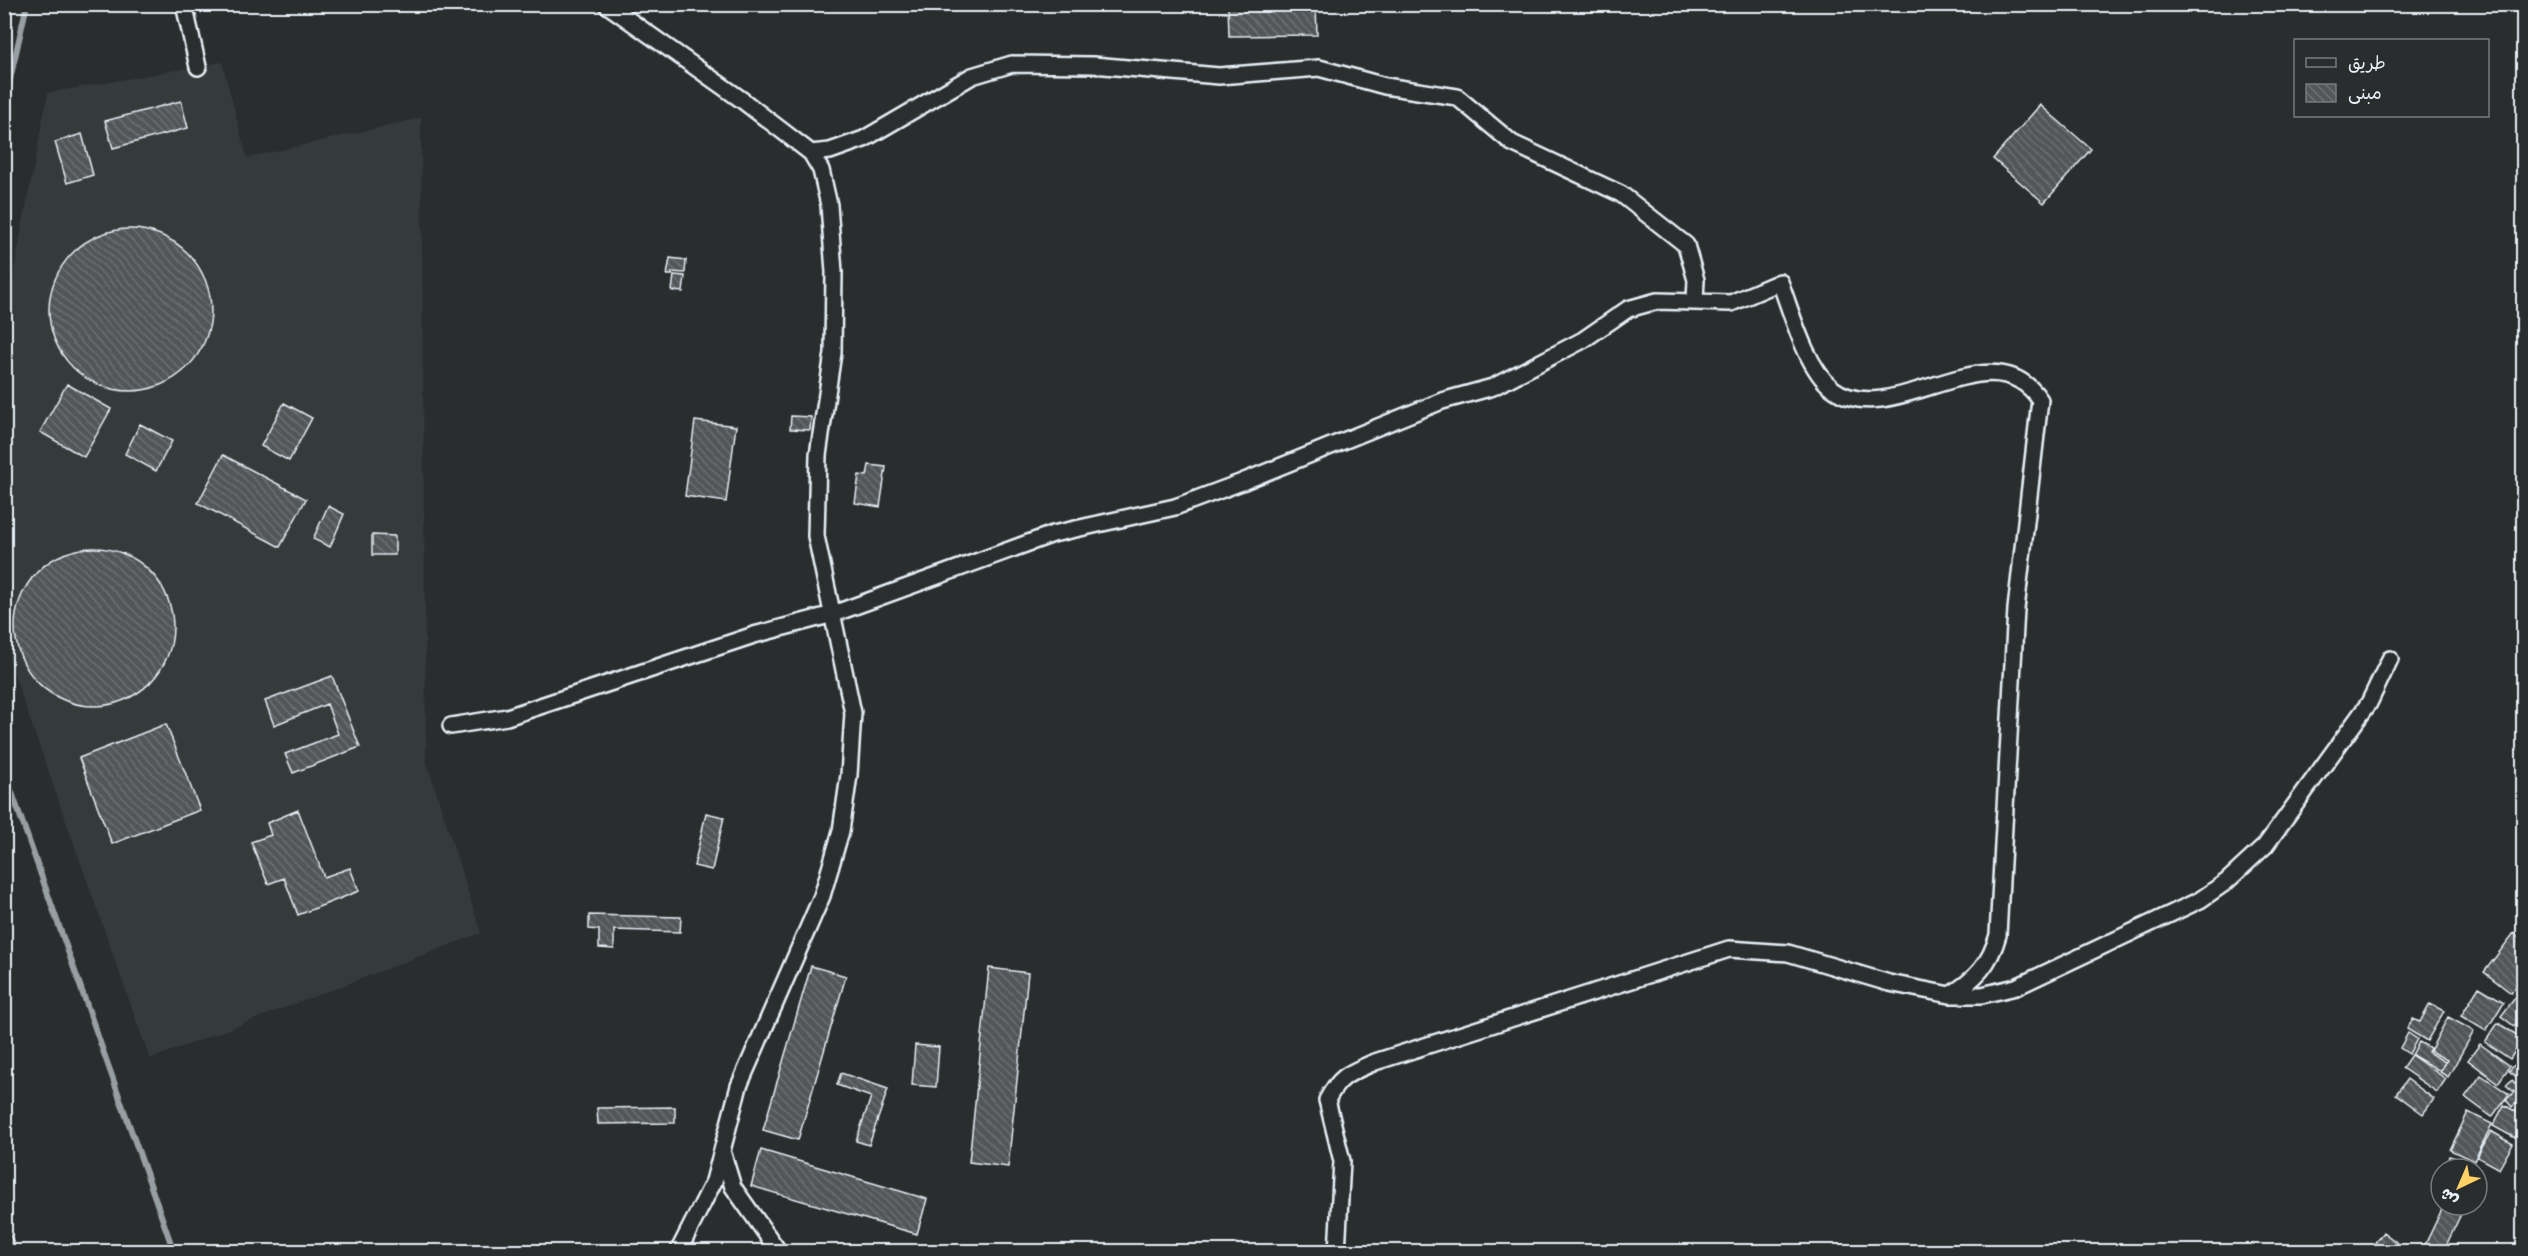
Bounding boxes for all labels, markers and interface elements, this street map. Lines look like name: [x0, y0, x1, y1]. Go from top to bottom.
legend: [2294, 39, 2489, 117]
text: طريق: [2348, 52, 2386, 78]
text: مبنى: [2348, 82, 2382, 108]
north arrow: [2429, 1157, 2489, 1217]
text: ش: [2435, 1182, 2465, 1211]

